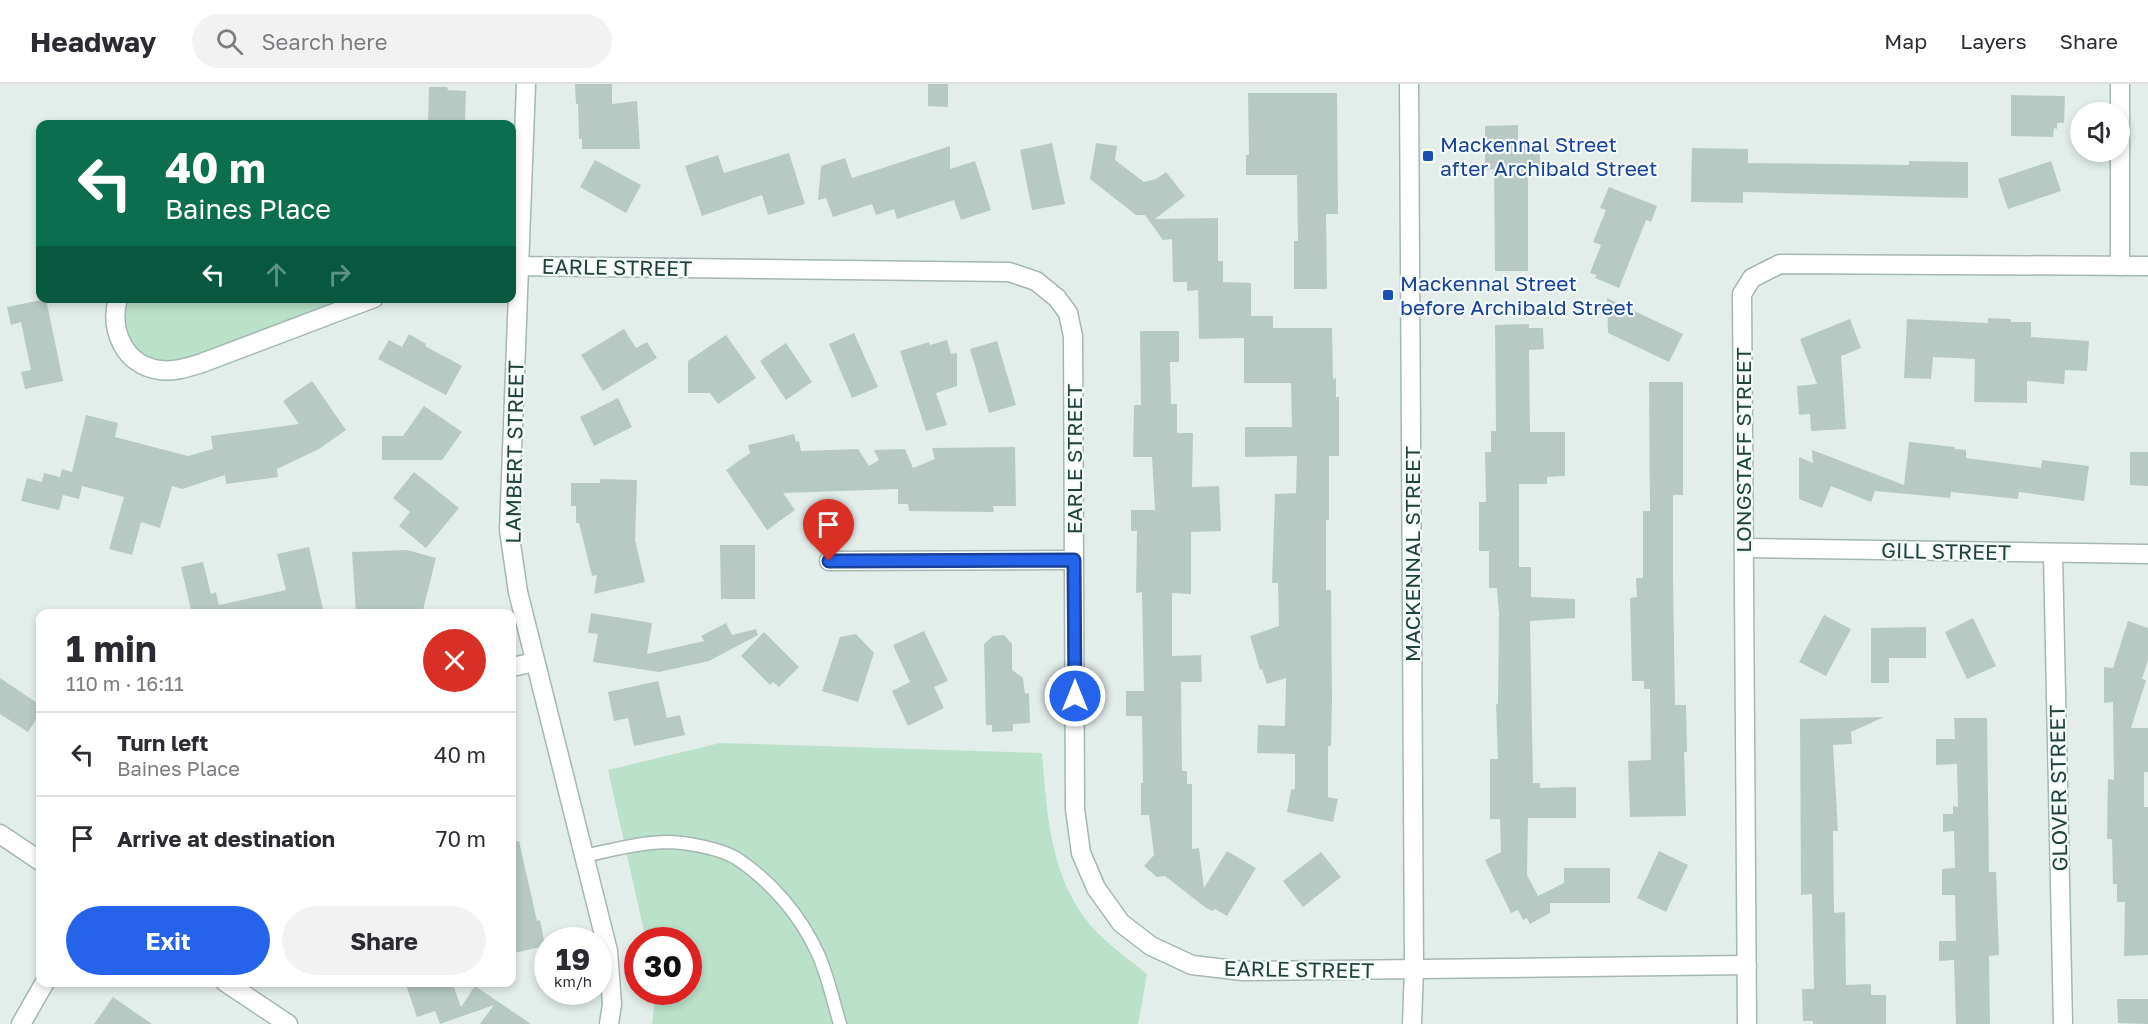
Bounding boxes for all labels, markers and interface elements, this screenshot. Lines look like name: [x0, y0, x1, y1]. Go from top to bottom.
search box: [192, 14, 612, 68]
text: Headway: [30, 25, 156, 58]
icon: search: [213, 25, 246, 58]
text: Search here: [261, 28, 387, 55]
text: Map: [1884, 28, 1927, 54]
text: Layers: [1960, 28, 2027, 54]
text: Share: [2060, 28, 2118, 54]
map controls: [2070, 102, 2130, 162]
button: sound: [2070, 102, 2130, 162]
place label: Mackennal Street after Archibald Street: [1440, 131, 1657, 181]
text: 40 m: [165, 142, 266, 192]
icon: left: [66, 144, 144, 222]
marker: Mackennal Street after Archibald Street: [1421, 149, 1435, 163]
text: Baines Place: [165, 193, 331, 225]
street label: EARLE STREET: [541, 253, 693, 281]
icon: left: [197, 258, 230, 291]
icon: ahead: [260, 258, 293, 291]
icon: right: [323, 258, 356, 291]
place label: Mackennal Street before Archibald Street: [1400, 270, 1634, 320]
marker: Mackennal Street before Archibald Street: [1381, 288, 1395, 302]
street label: LONGSTAFF STREET: [1730, 347, 1756, 553]
street label: LAMBERT STREET: [499, 360, 529, 544]
street label: EARLE STREET: [1061, 384, 1087, 534]
street label: MACKENNAL STREET: [1399, 446, 1425, 662]
pin: [803, 499, 854, 561]
icon: arrive: [812, 508, 845, 541]
street label: GILL STREET: [1881, 537, 2011, 565]
text: 1 min: [66, 627, 157, 670]
button: close: [423, 629, 486, 692]
position arrow: [1043, 664, 1107, 728]
text: 110 m · 16:11: [66, 671, 184, 695]
street label: GLOVER STREET: [2044, 704, 2072, 872]
text: Turn left: [117, 729, 208, 756]
icon: left: [66, 738, 99, 771]
text: 40 m: [434, 741, 486, 768]
text: Baines Place: [117, 756, 240, 780]
icon: arrive: [66, 822, 99, 855]
text: Arrive at destination: [117, 825, 335, 852]
text: 70 m: [436, 825, 486, 852]
button: Exit: [66, 906, 270, 975]
button: Share: [282, 906, 486, 975]
speed limit sign: 30: [624, 927, 702, 1005]
text: 19: [556, 941, 590, 977]
street label: EARLE STREET: [1223, 955, 1375, 983]
text: km/h: [554, 972, 592, 990]

